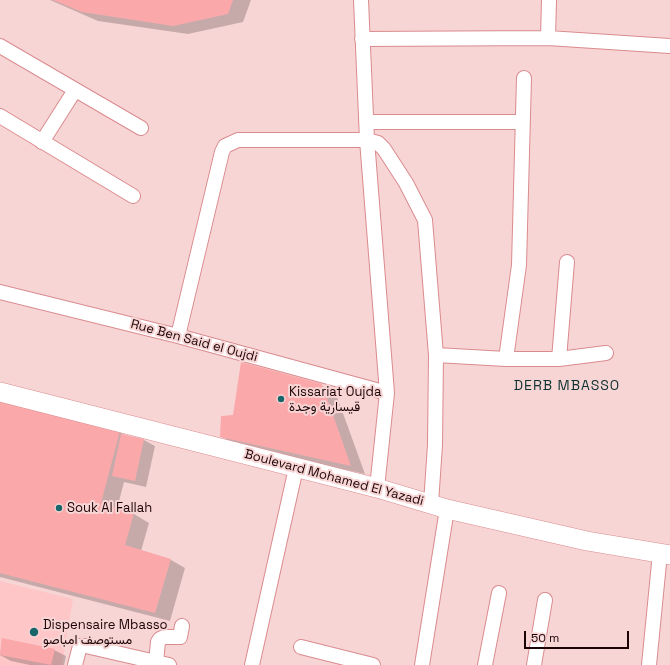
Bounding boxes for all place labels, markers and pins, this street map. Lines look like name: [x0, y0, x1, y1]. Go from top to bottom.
place label: Kissariat Oujda قيسارية وجدة: [289, 384, 381, 415]
marker: Kissariat Oujda قيسارية وجدة: [276, 394, 286, 404]
place label: Souk Al Fallah: [67, 500, 152, 516]
marker: Souk Al Fallah: [54, 503, 64, 513]
place label: Dispensaire Mbasso مستوصف امباصو: [43, 617, 168, 648]
marker: Dispensaire Mbasso مستوصف امباصو: [28, 626, 40, 638]

